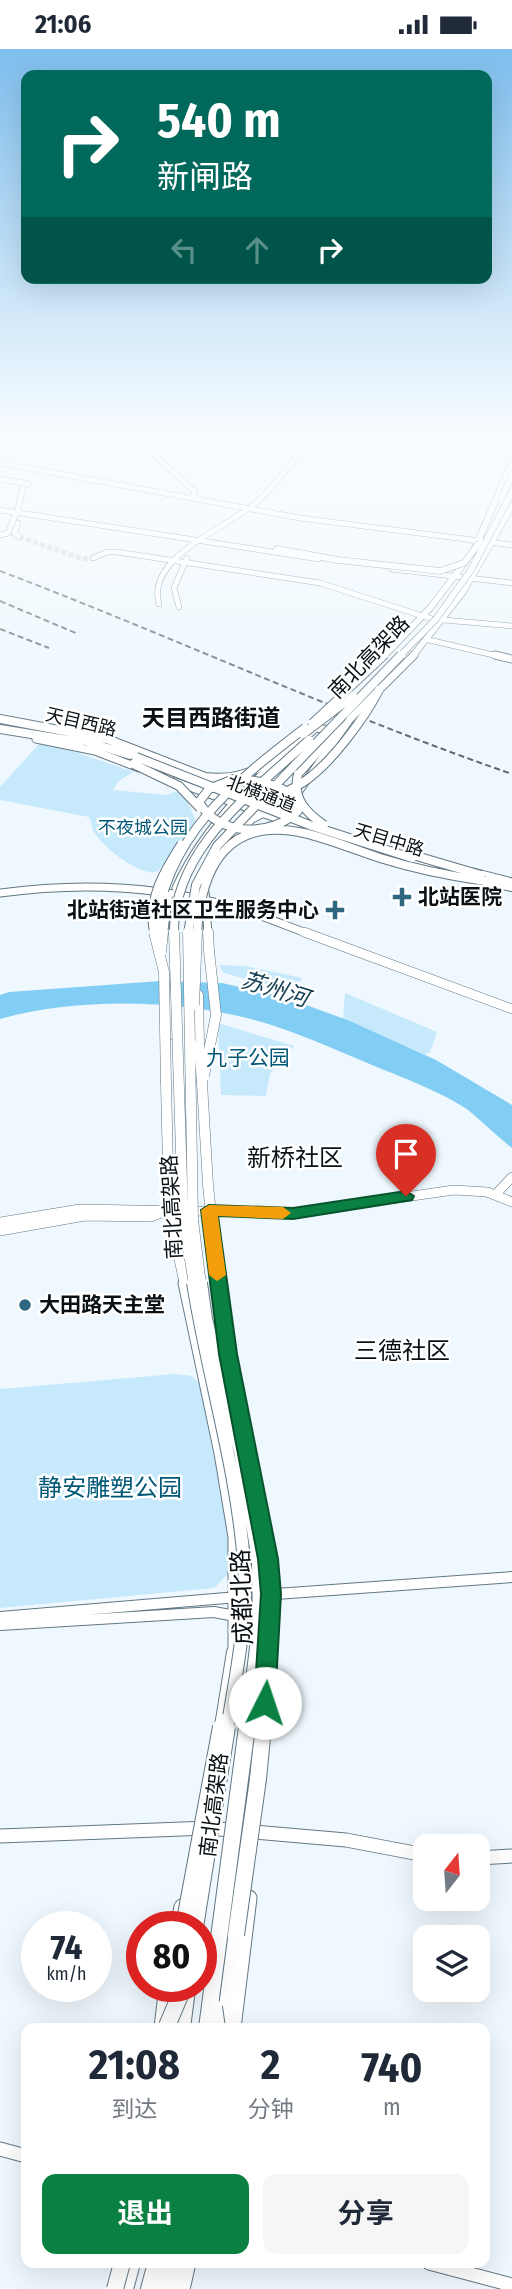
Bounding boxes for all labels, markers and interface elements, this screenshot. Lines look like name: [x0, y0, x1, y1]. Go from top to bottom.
text: 21:06: [35, 9, 91, 40]
text: 540 m: [157, 91, 281, 150]
icon: right: [42, 98, 133, 189]
text: 新闸路: [157, 158, 253, 196]
icon: left: [165, 231, 203, 269]
icon: ahead: [238, 231, 276, 269]
icon: right: [311, 231, 349, 269]
street label: 南北高架路: [323, 610, 415, 704]
street label: 天目西路: [43, 703, 119, 741]
district label: 天目西路街道: [142, 704, 280, 732]
street label: 北横通道: [223, 771, 299, 817]
park label: 不夜城公园: [98, 817, 188, 839]
street label: 天目中路: [351, 819, 427, 861]
place label: 北站医院: [418, 884, 502, 910]
marker: 北站医院: [392, 887, 412, 907]
place label: 北站街道社区卫生服务中心: [67, 897, 319, 923]
marker: 北站街道社区卫生服务中心: [325, 900, 345, 920]
water label: 苏州河: [238, 966, 316, 1014]
park label: 九子公园: [206, 1045, 290, 1071]
pin: [376, 1124, 436, 1196]
icon: arrive: [387, 1135, 425, 1173]
district label: 新桥社区: [247, 1144, 343, 1172]
street label: 南北高架路: [156, 1154, 188, 1260]
place label: 大田路天主堂: [39, 1292, 165, 1318]
marker: 大田路天主堂: [17, 1297, 33, 1313]
district label: 三德社区: [354, 1337, 450, 1365]
park label: 静安雕塑公园: [38, 1474, 182, 1502]
street label: 成都北路: [226, 1549, 258, 1645]
position arrow: [228, 1666, 302, 1740]
street label: 南北高架路: [195, 1751, 233, 1859]
north arrow: [413, 1834, 490, 1911]
map controls: [413, 1834, 490, 2002]
speed limit sign: 80: [126, 1911, 217, 2002]
button: layers: [413, 1925, 490, 2002]
text: 74: [51, 1926, 82, 1968]
text: km/h: [46, 1963, 87, 1985]
text: 21:08: [89, 2040, 180, 2090]
text: 2: [261, 2040, 280, 2090]
text: 740: [361, 2043, 422, 2093]
text: m: [383, 2093, 401, 2121]
text: 到达: [111, 2095, 157, 2123]
text: 分钟: [248, 2095, 294, 2123]
button: 退出: [42, 2174, 249, 2254]
button: 分享: [263, 2174, 469, 2254]

